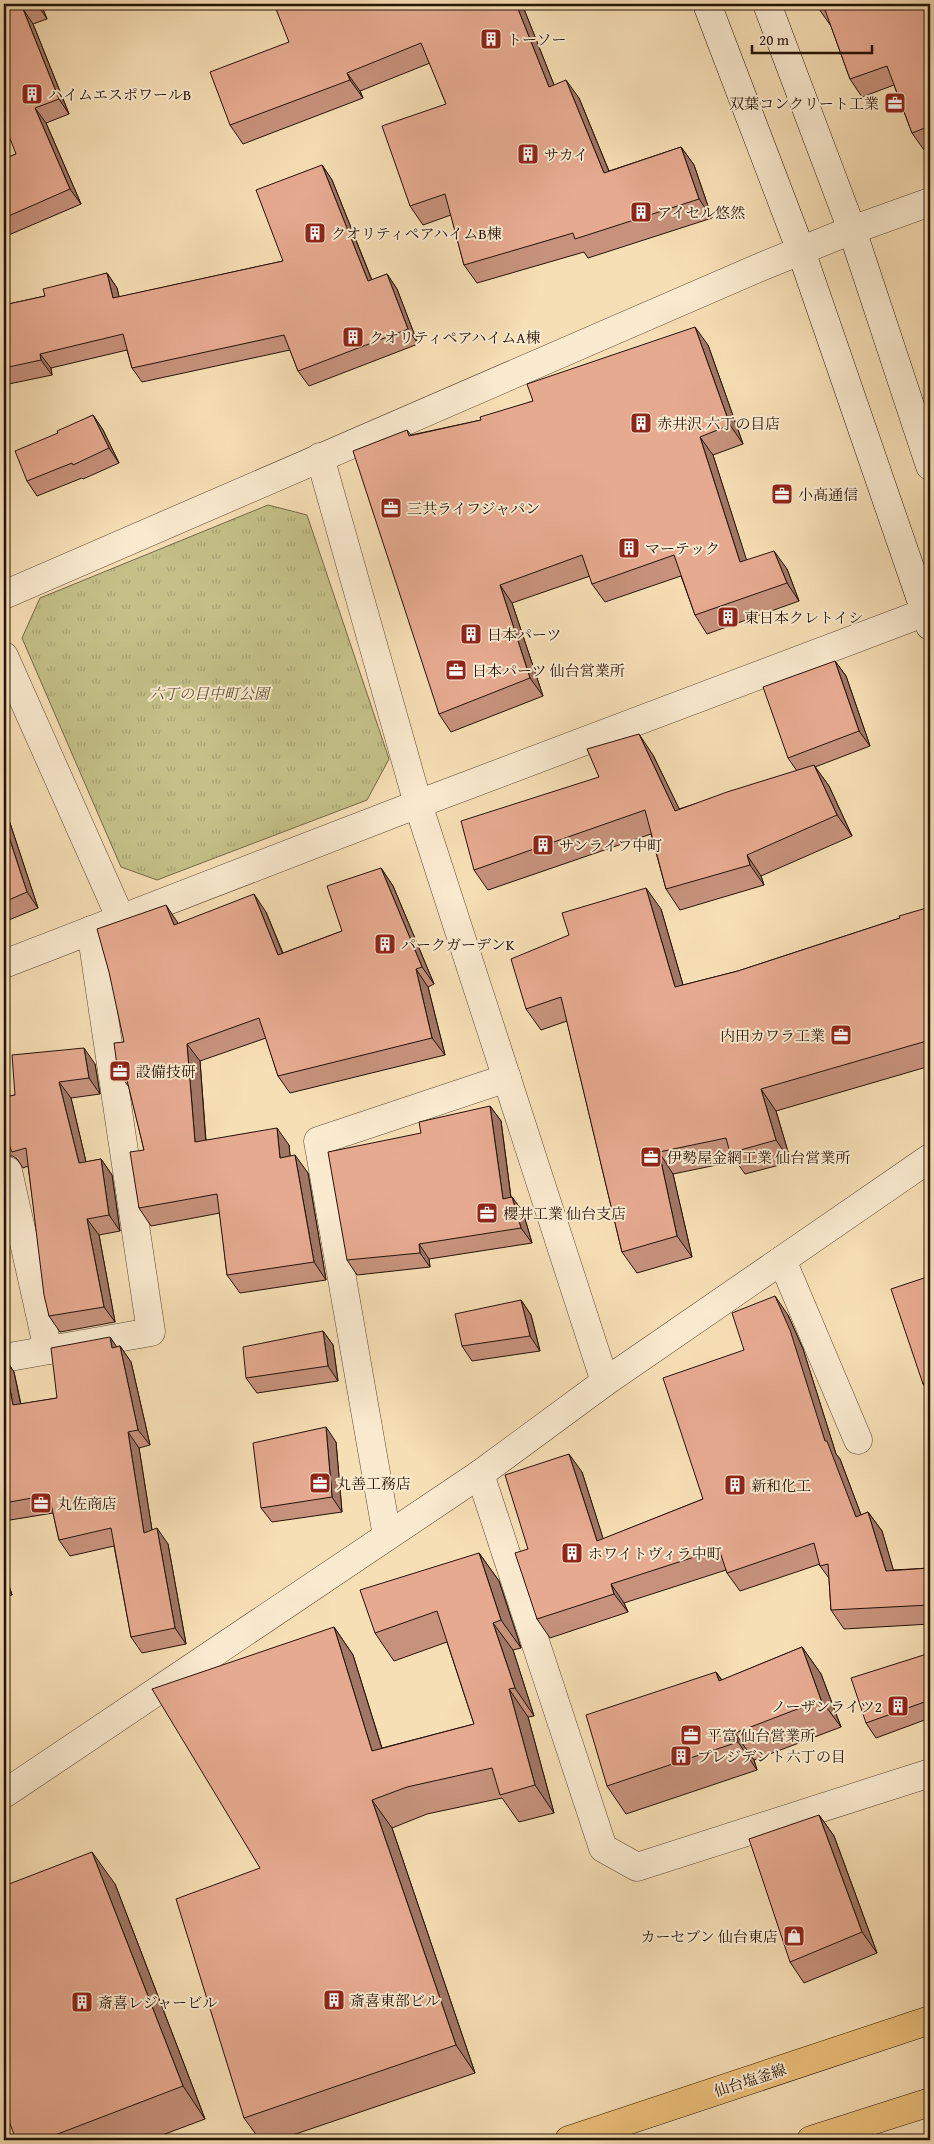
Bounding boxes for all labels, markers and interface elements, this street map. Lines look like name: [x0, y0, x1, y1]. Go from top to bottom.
scale bar: [752, 22, 872, 54]
building icon: トーソー: [479, 27, 503, 51]
place label: トーソー: [507, 29, 566, 50]
text: 20 m: [759, 29, 790, 50]
building icon: ハイムエスポワールB: [20, 82, 44, 106]
place label: ハイムエスポワールB: [48, 84, 191, 105]
office icon: 双葉コンクリート工業: [883, 91, 907, 115]
place label: 双葉コンクリート工業: [729, 93, 879, 114]
building icon: サカイ: [516, 142, 540, 166]
place label: サカイ: [544, 144, 588, 165]
building icon: アイセル悠然: [629, 200, 653, 224]
place label: アイセル悠然: [657, 202, 745, 223]
building icon: クオリティペアハイムB棟: [303, 221, 327, 245]
place label: クオリティペアハイムB棟: [331, 223, 502, 244]
building icon: クオリティペアハイムA棟: [341, 325, 365, 349]
place label: クオリティペアハイムA棟: [369, 327, 540, 348]
building icon: 赤井沢 六丁の目店: [629, 411, 653, 435]
place label: 赤井沢 六丁の目店: [657, 413, 780, 434]
office icon: 小髙通信: [770, 482, 794, 506]
place label: 小髙通信: [798, 484, 858, 505]
office icon: 三共ライフジャパン: [379, 496, 403, 520]
place label: 三共ライフジャパン: [407, 498, 540, 519]
building icon: マーテック: [617, 536, 641, 560]
place label: マーテック: [645, 538, 720, 559]
building icon: 東日本クレトイシ: [716, 605, 740, 629]
place label: 東日本クレトイシ: [744, 607, 863, 628]
building icon: 日本パーツ: [459, 622, 483, 646]
place label: 日本パーツ: [487, 624, 561, 645]
office icon: 日本パーツ 仙台営業所: [444, 658, 468, 682]
place label: 日本パーツ 仙台営業所: [472, 660, 625, 681]
park label: 六丁の目中町公園: [149, 683, 272, 704]
building icon: サンライフ中町: [531, 833, 555, 857]
place label: サンライフ中町: [559, 835, 662, 856]
building icon: パークガーデンK: [373, 932, 397, 956]
place label: パークガーデンK: [401, 934, 515, 955]
office icon: 内田カワラ工業: [829, 1023, 853, 1047]
place label: 内田カワラ工業: [720, 1025, 825, 1046]
office icon: 設備技研: [108, 1059, 132, 1083]
place label: 設備技研: [136, 1061, 196, 1082]
office icon: 伊勢屋金網工業 仙台営業所: [639, 1145, 663, 1169]
place label: 伊勢屋金網工業 仙台営業所: [667, 1147, 850, 1168]
office icon: 櫻井工業 仙台支店: [475, 1201, 499, 1225]
place label: 櫻井工業 仙台支店: [503, 1203, 626, 1224]
office icon: 丸善工務店: [308, 1471, 332, 1495]
place label: 丸善工務店: [336, 1473, 411, 1494]
building icon: 新和化工: [723, 1473, 747, 1497]
place label: 新和化工: [751, 1475, 811, 1496]
office icon: 丸佐商店: [29, 1491, 53, 1515]
place label: 丸佐商店: [57, 1493, 117, 1514]
building icon: ホワイトヴィラ中町: [560, 1541, 584, 1565]
place label: ホワイトヴィラ中町: [588, 1543, 722, 1564]
building icon: ノーザンライツ2: [886, 1694, 910, 1718]
place label: ノーザンライツ2: [771, 1696, 882, 1717]
office icon: 平富 仙台営業所: [679, 1723, 703, 1747]
place label: 平富 仙台営業所: [707, 1725, 815, 1746]
building icon: プレジデント六丁の目: [669, 1744, 693, 1768]
place label: プレジデント六丁の目: [697, 1746, 846, 1767]
shop icon: カーセブン 仙台東店: [782, 1924, 806, 1948]
place label: カーセブン 仙台東店: [641, 1926, 778, 1947]
building icon: 斎喜東部ビル: [322, 1988, 346, 2012]
building icon: 斎喜レジャービル: [70, 1990, 94, 2014]
place label: 斎喜東部ビル: [350, 1990, 440, 2011]
place label: 斎喜レジャービル: [98, 1992, 217, 2013]
street label: 仙台塩釜線: [711, 2058, 789, 2102]

